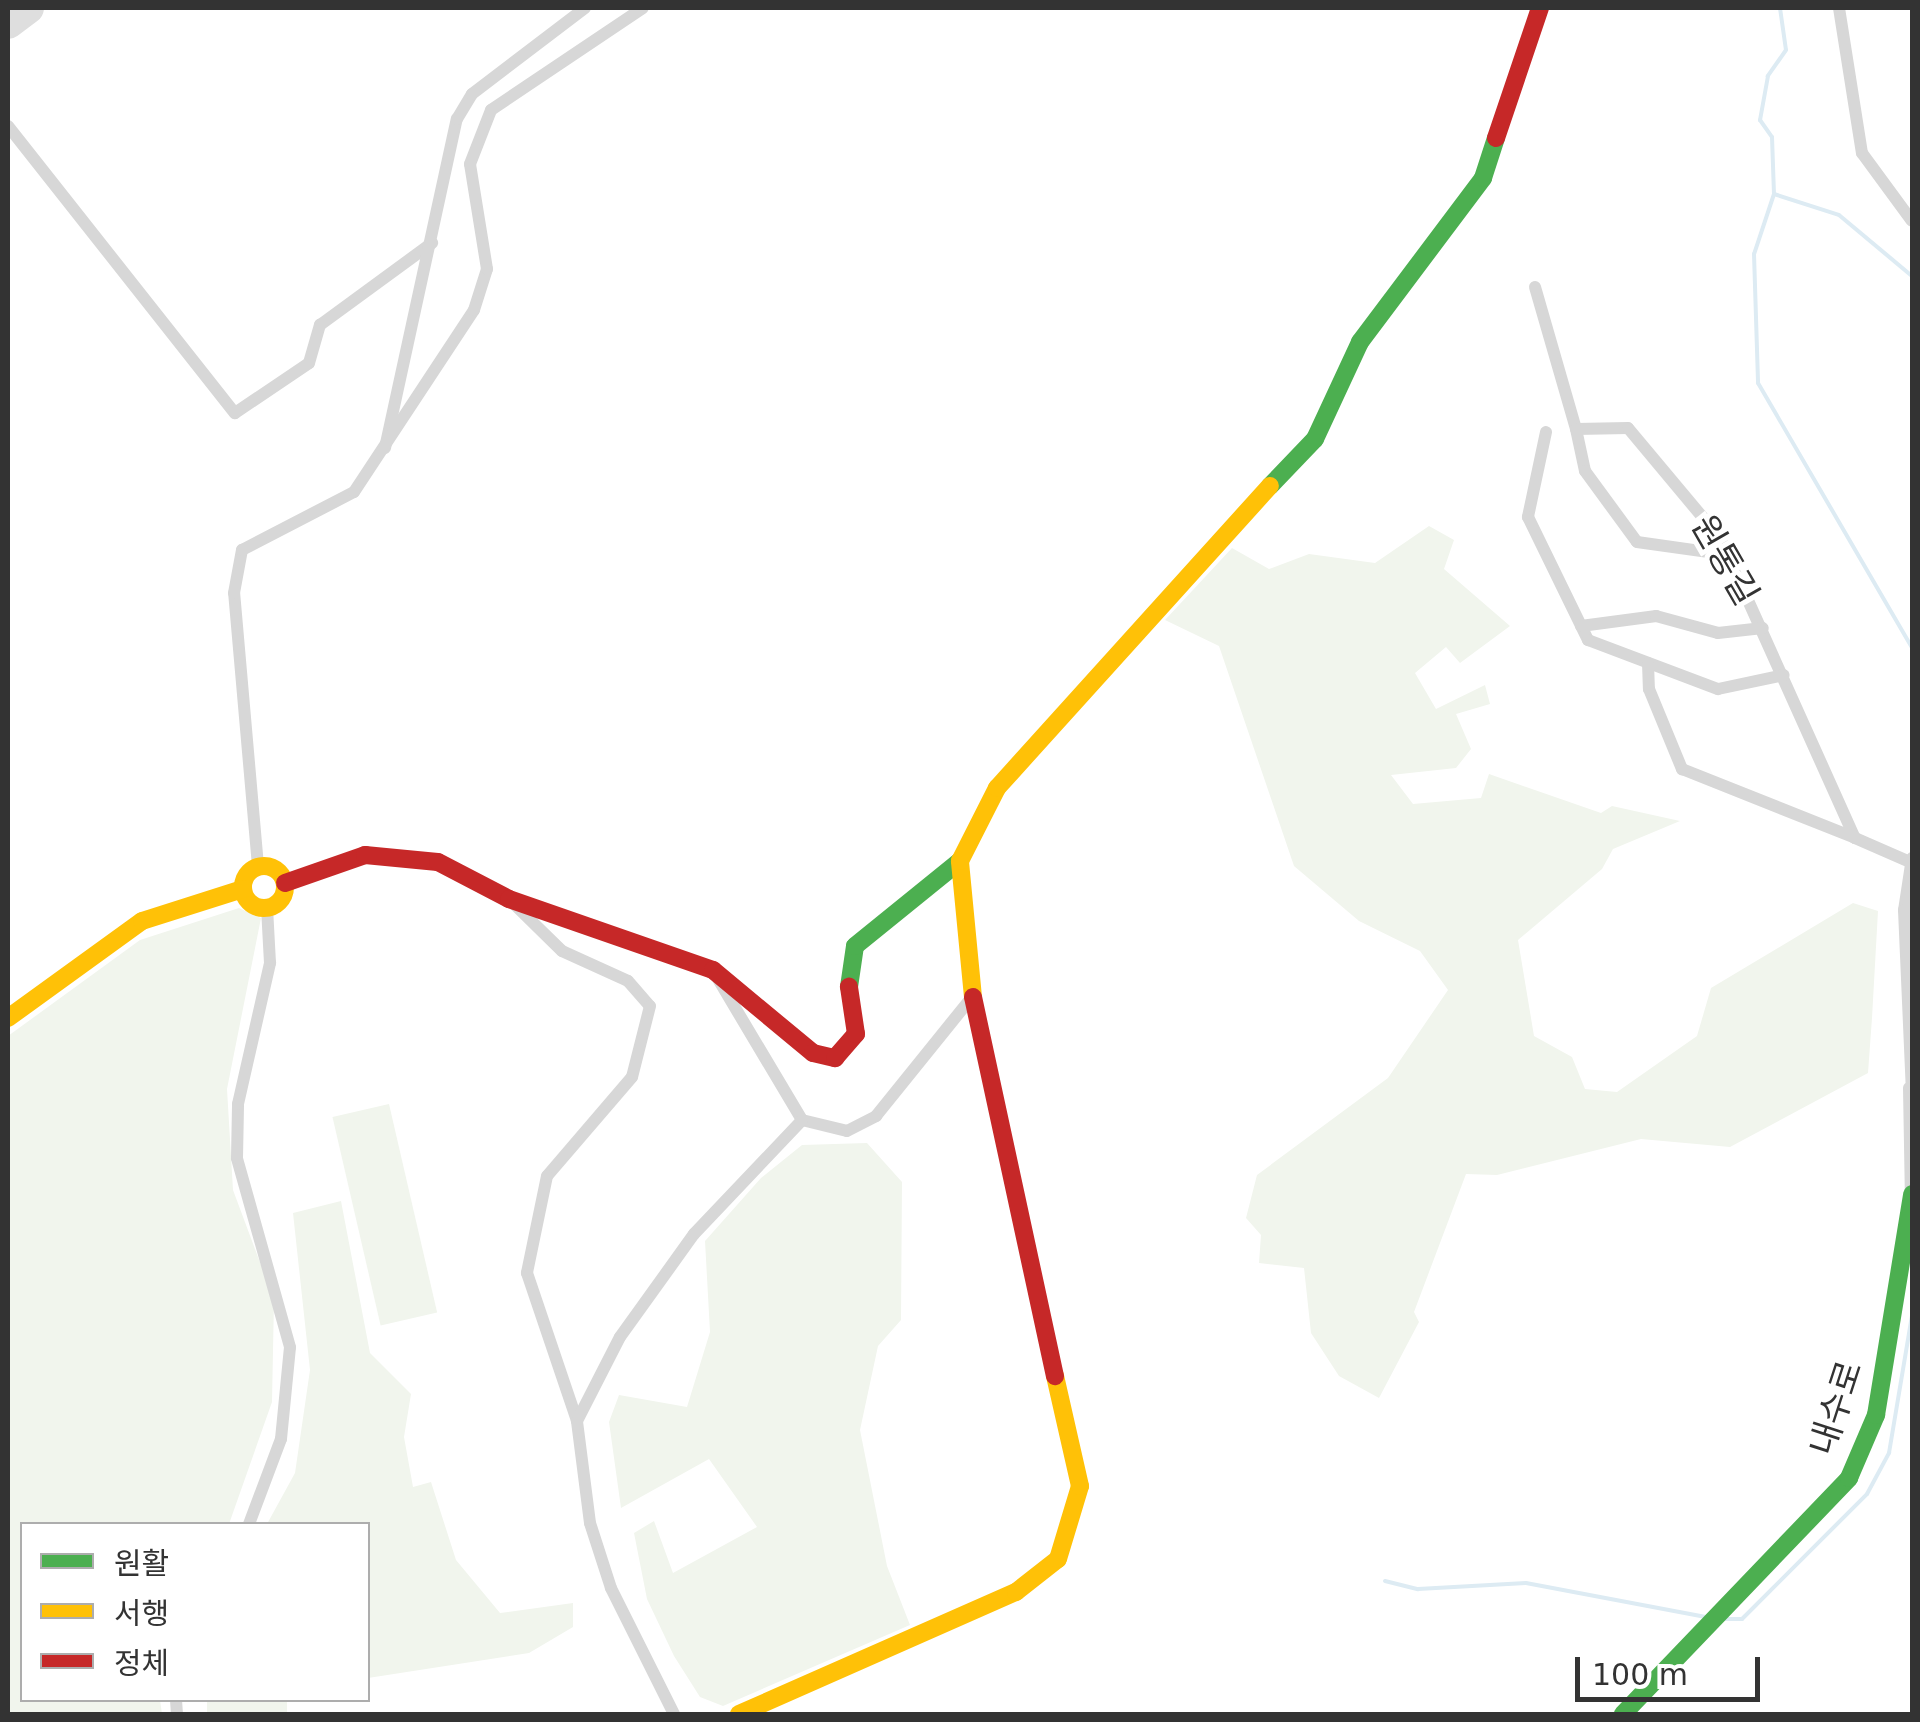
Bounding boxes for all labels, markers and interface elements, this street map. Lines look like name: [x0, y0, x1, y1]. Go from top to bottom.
street label: 원통길: [1683, 508, 1767, 612]
street label: 내수로: [1801, 1356, 1871, 1460]
legend: [20, 1522, 370, 1702]
text: 원활: [114, 1546, 169, 1581]
text: 서행: [114, 1596, 169, 1631]
scale bar: [1580, 1637, 1765, 1699]
text: 정체: [114, 1646, 169, 1681]
text: 100 m: [1592, 1657, 1688, 1692]

